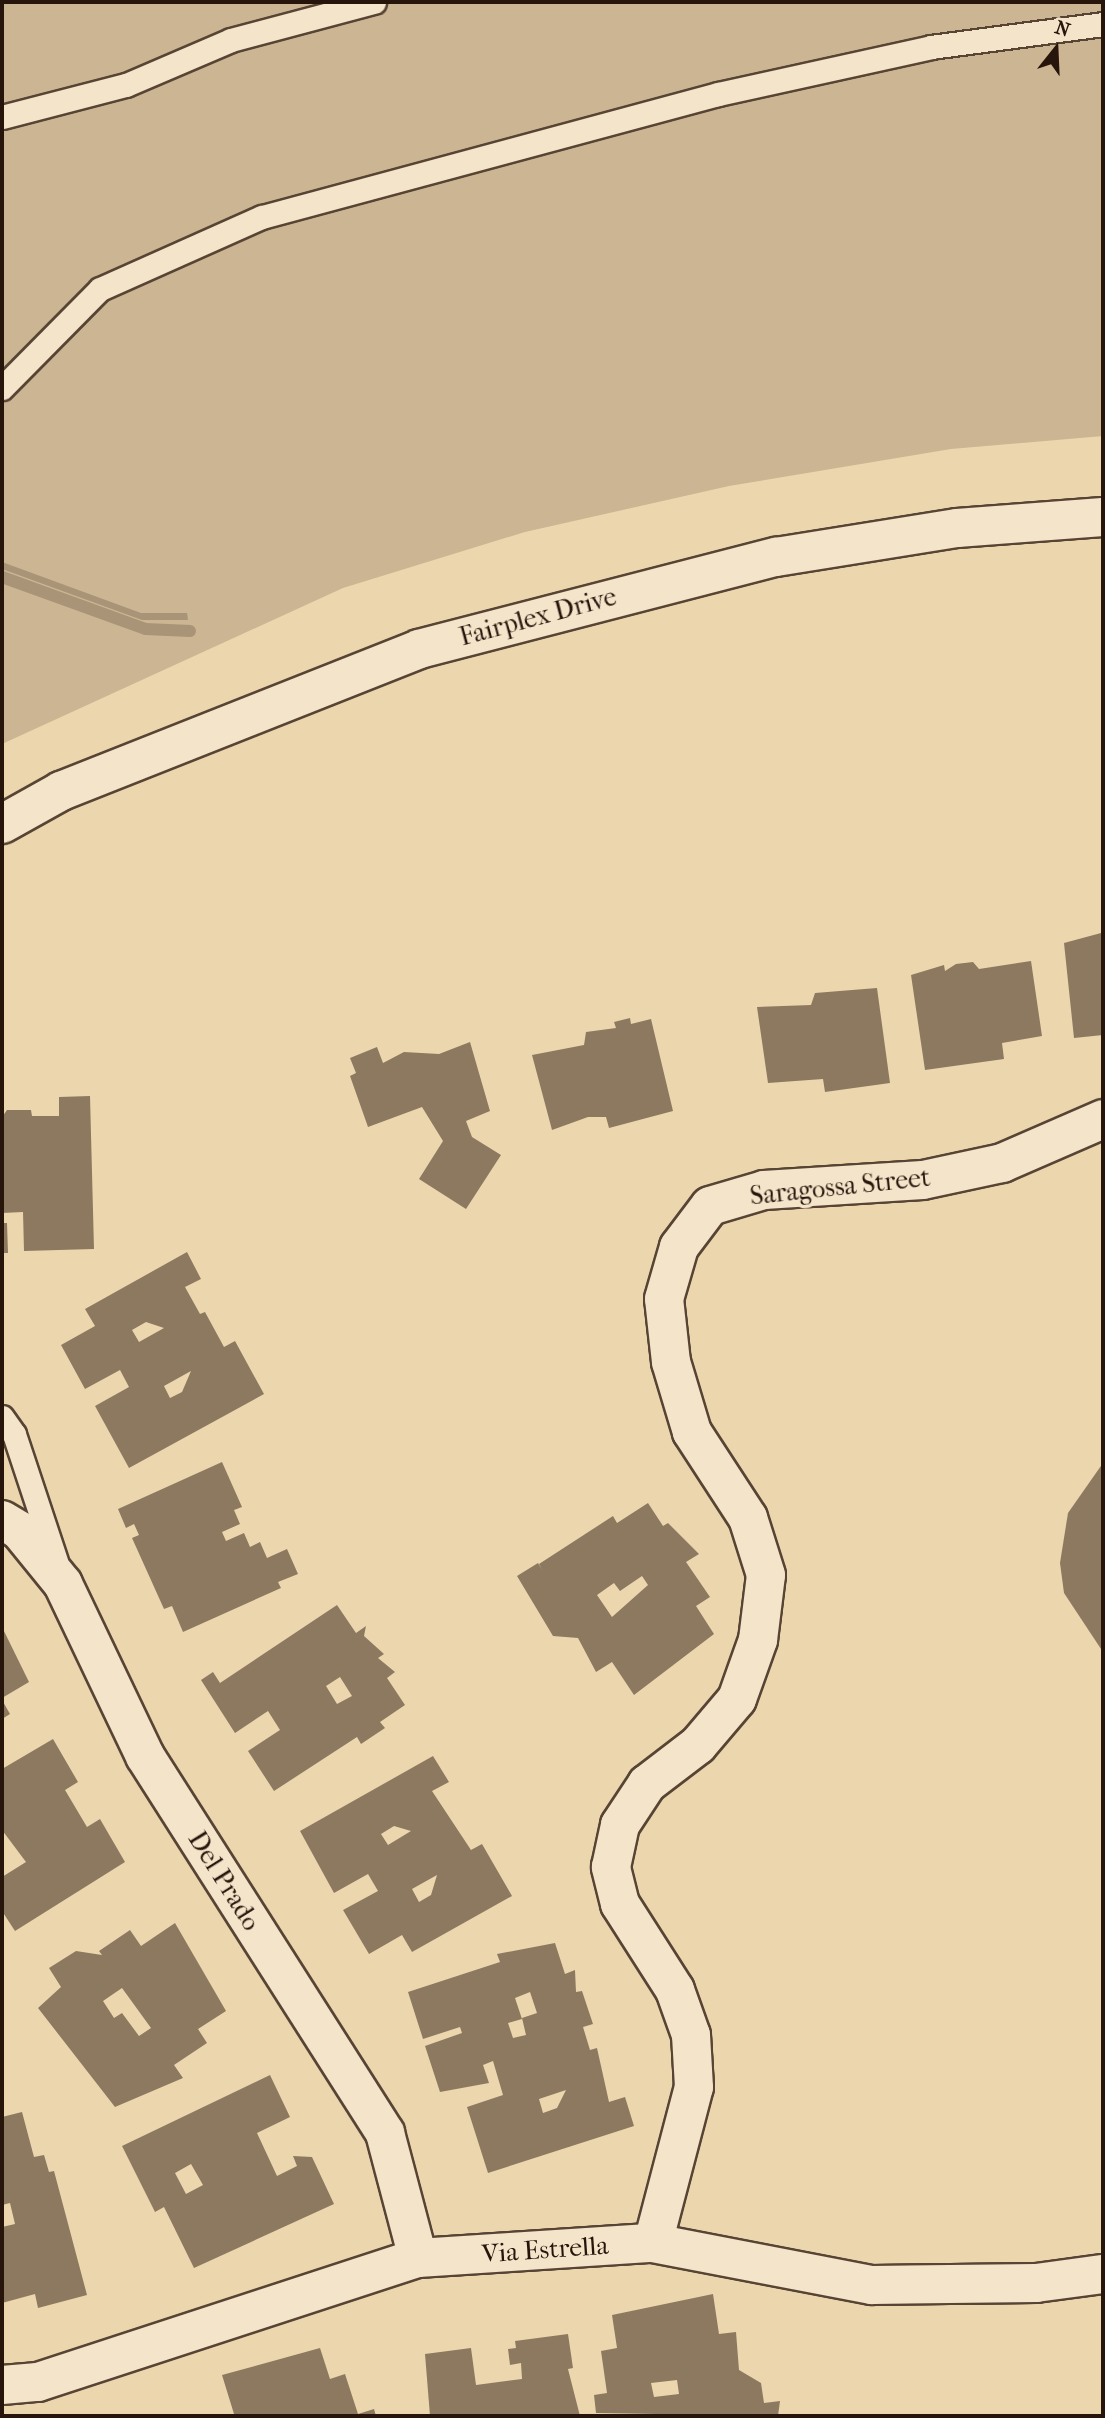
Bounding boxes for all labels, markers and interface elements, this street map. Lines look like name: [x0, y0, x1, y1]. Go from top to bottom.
north arrow: [1021, 14, 1091, 84]
text: N: [1052, 16, 1073, 42]
street label: Fairplex Drive: [456, 581, 620, 653]
street label: Saragossa Street: [748, 1162, 932, 1212]
street label: Del Prado: [181, 1825, 267, 1937]
street label: Via Estrella: [481, 2230, 609, 2270]

